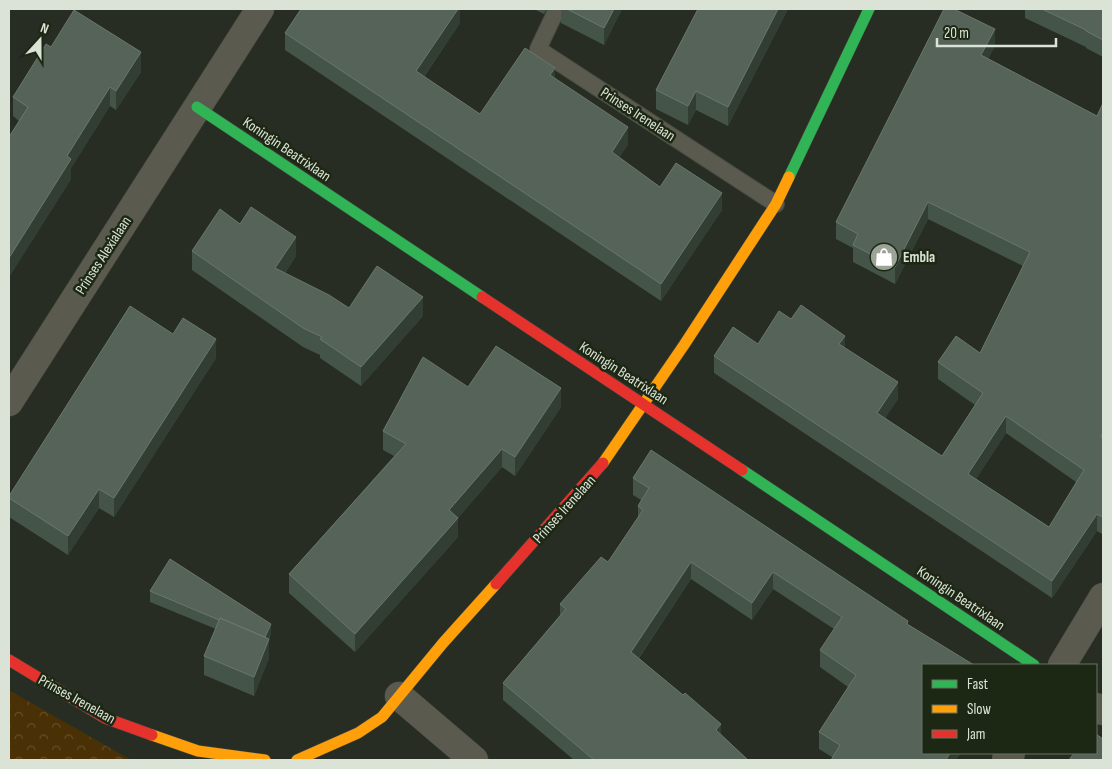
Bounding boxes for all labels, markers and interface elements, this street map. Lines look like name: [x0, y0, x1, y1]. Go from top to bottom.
north arrow: [15, 15, 65, 65]
scale bar: [937, 15, 1056, 47]
text: N: [38, 19, 51, 38]
text: 20 m: [944, 24, 969, 43]
street label: Prinses Irenelaan: [597, 83, 679, 146]
street label: Koningin Beatrixlaan: [239, 113, 335, 186]
street label: Prinses Alexialaan: [71, 213, 136, 298]
shop icon: Embla: [869, 242, 899, 272]
place label: Embla: [903, 248, 935, 267]
street label: Koningin Beatrixlaan: [576, 338, 672, 409]
street label: Prinses Irenelaan: [529, 471, 600, 547]
street label: Koningin Beatrixlaan: [913, 562, 1009, 635]
legend: [922, 664, 1097, 754]
street label: Prinses Irenelaan: [35, 670, 119, 728]
text: Fast: [967, 675, 989, 694]
text: Slow: [967, 700, 991, 719]
text: Jam: [966, 725, 985, 744]

